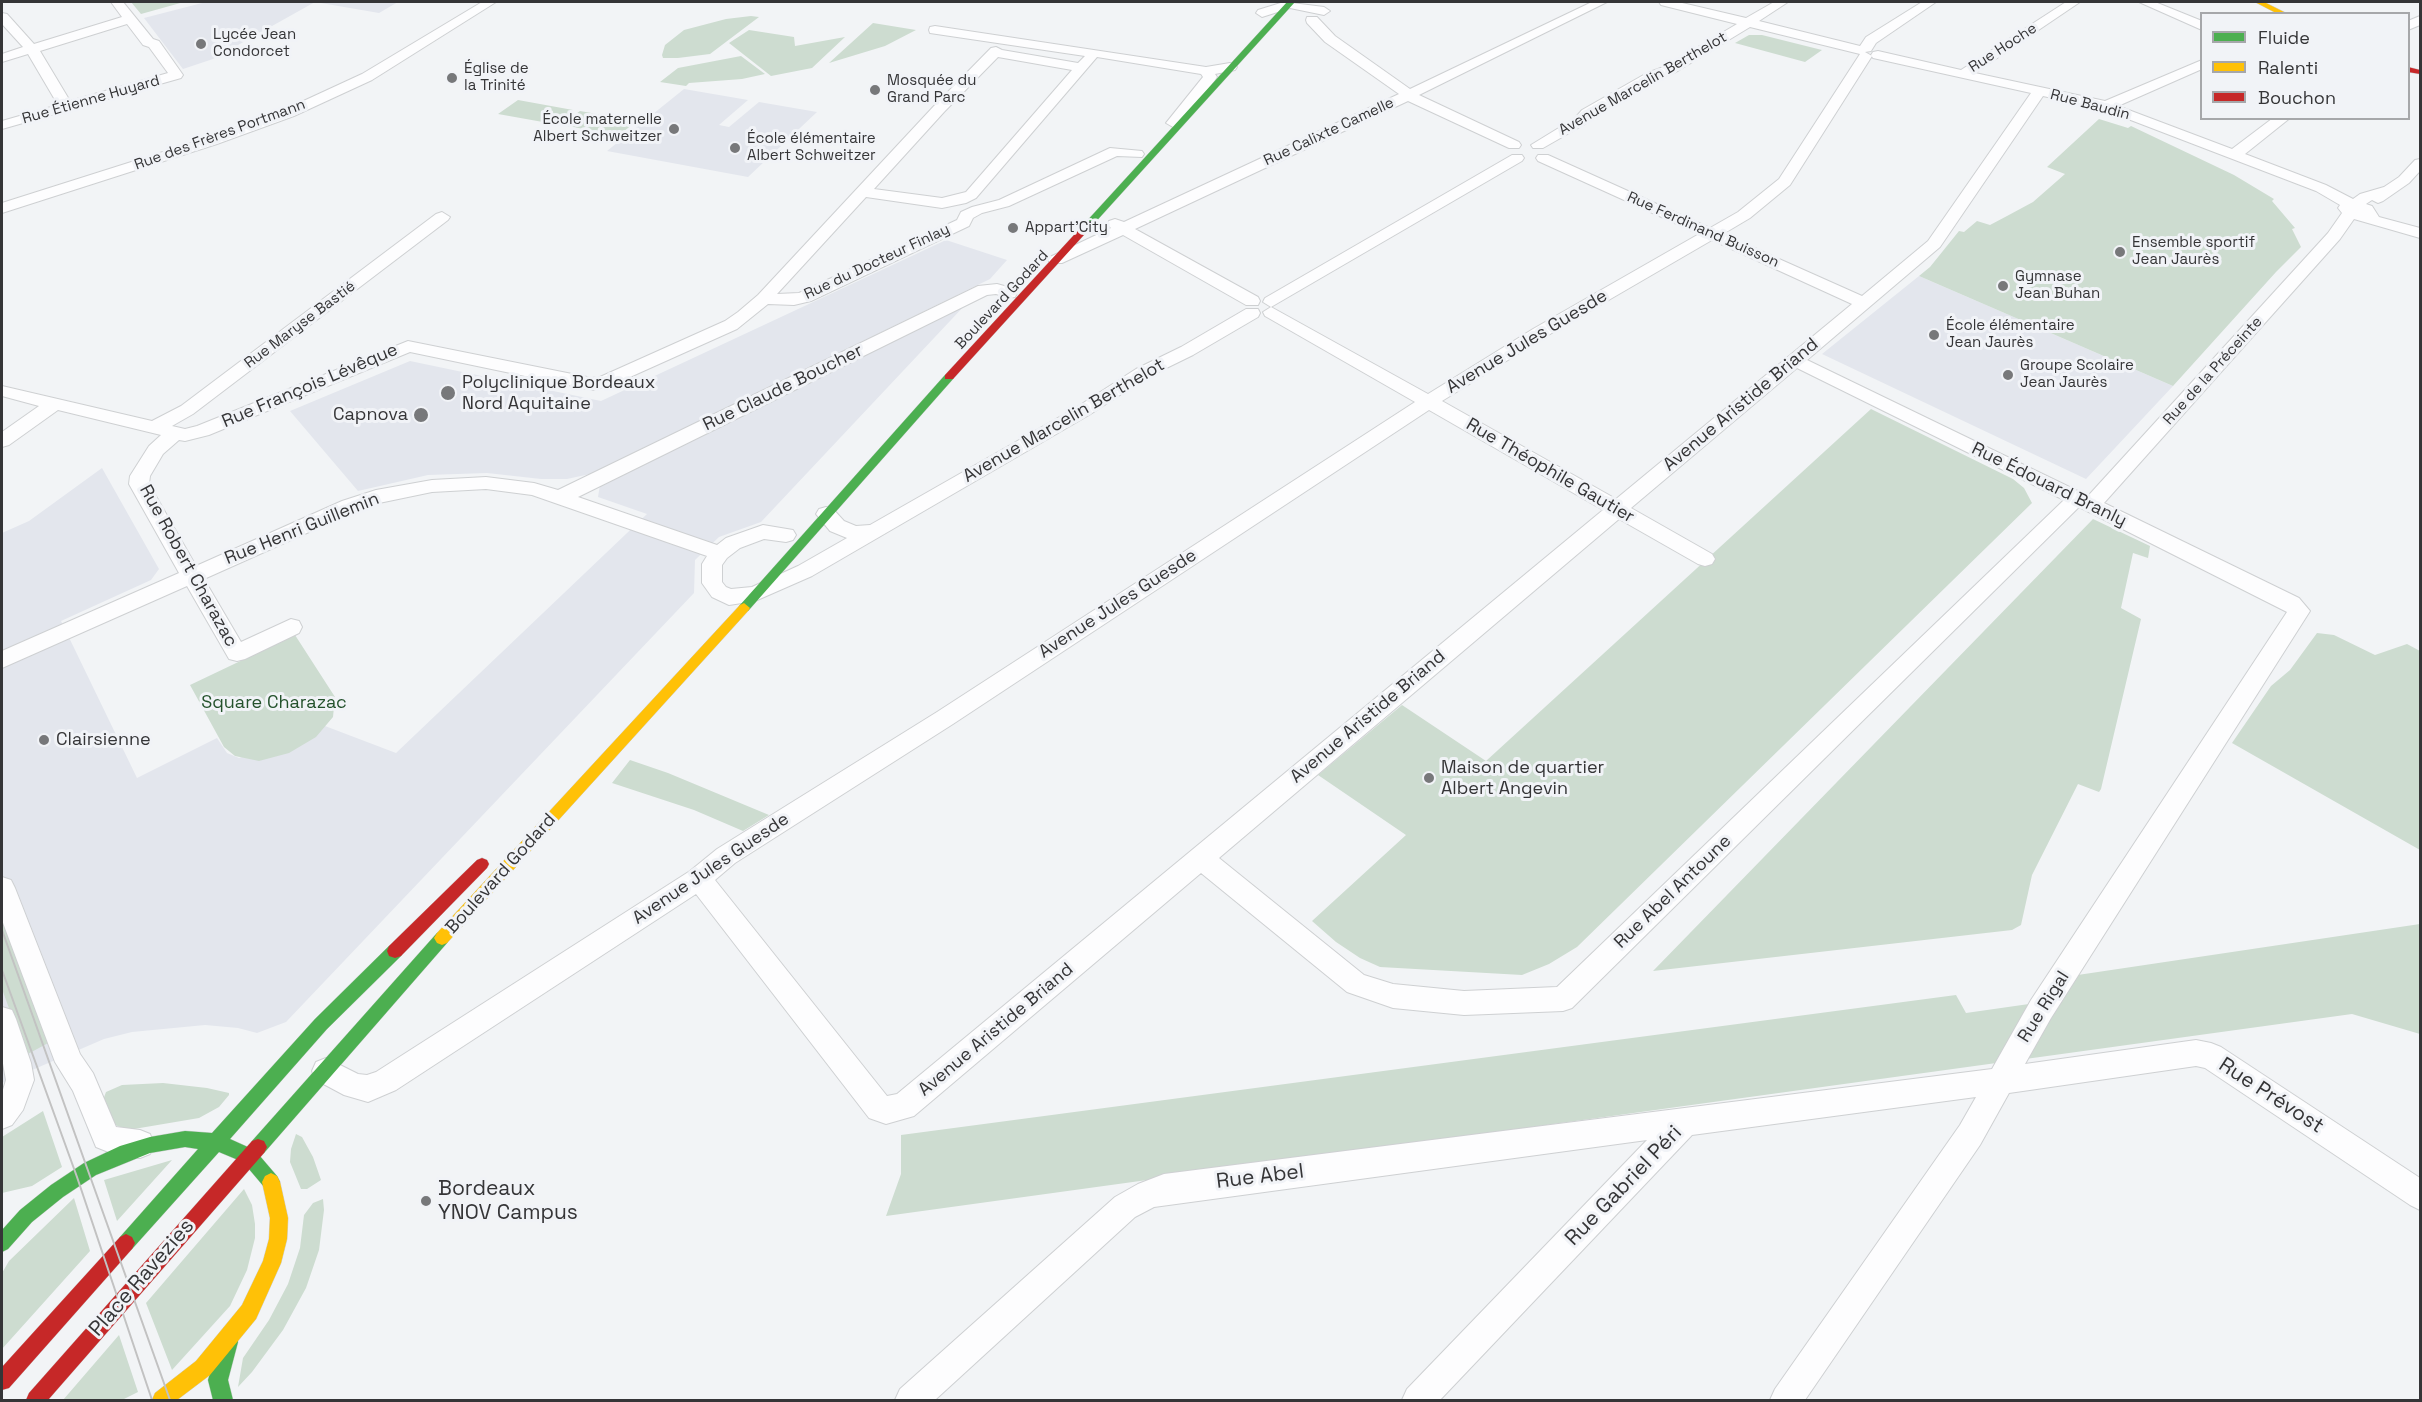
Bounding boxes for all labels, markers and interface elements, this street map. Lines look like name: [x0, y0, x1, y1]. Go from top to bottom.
legend: [2200, 12, 2410, 120]
street label: Rue Hoche: [1966, 19, 2040, 77]
place label: Lycée Jean Condorcet: [213, 26, 296, 61]
text: Fluide: [2258, 26, 2310, 49]
street label: Avenue Marcelin Berthelot: [1556, 28, 1730, 140]
marker: Lycée Jean Condorcet: [194, 37, 208, 51]
text: Ralenti: [2258, 56, 2318, 79]
place label: Église de la Trinité: [464, 60, 529, 95]
marker: Église de la Trinité: [445, 71, 459, 85]
street label: Rue Étienne Huyard: [20, 72, 162, 128]
place label: Mosquée du Grand Parc: [887, 72, 976, 107]
marker: Mosquée du Grand Parc: [868, 83, 882, 97]
street label: Rue Baudin: [2048, 86, 2132, 124]
text: Bouchon: [2258, 86, 2336, 109]
street label: Rue Calixte Camelle: [1261, 94, 1397, 170]
street label: Rue des Frères Portmann: [132, 96, 308, 174]
place label: École maternelle Albert Schweitzer: [533, 111, 662, 146]
marker: École maternelle Albert Schweitzer: [667, 122, 681, 136]
place label: École élémentaire Albert Schweitzer: [747, 130, 876, 165]
marker: École élémentaire Albert Schweitzer: [728, 141, 742, 155]
street label: Rue Ferdinand Buisson: [1624, 188, 1782, 272]
place label: Appart'City: [1025, 219, 1108, 237]
street label: Rue du Docteur Finlay: [801, 220, 953, 304]
marker: Appart'City: [1006, 221, 1020, 235]
place label: Ensemble sportif Jean Jaurès: [2132, 234, 2255, 269]
marker: Ensemble sportif Jean Jaurès: [2113, 245, 2127, 259]
street label: Boulevard Godard: [952, 247, 1052, 353]
place label: Gymnase Jean Buhan: [2015, 268, 2100, 303]
street label: Rue Maryse Bastié: [241, 277, 359, 373]
marker: Gymnase Jean Buhan: [1996, 279, 2010, 293]
street label: Avenue Jules Guesde: [1443, 285, 1611, 399]
street label: Rue de la Préceinte: [2160, 313, 2266, 429]
place label: École élémentaire Jean Jaurès: [1946, 317, 2075, 352]
marker: École élémentaire Jean Jaurès: [1927, 328, 1941, 342]
street label: Avenue Aristide Briand: [1659, 334, 1823, 476]
street label: Rue François Lévêque: [219, 339, 401, 433]
street label: Rue Claude Boucher: [700, 340, 866, 436]
street label: Avenue Marcelin Berthelot: [959, 354, 1169, 488]
place label: Groupe Scolaire Jean Jaurès: [2020, 357, 2134, 392]
marker: Groupe Scolaire Jean Jaurès: [2001, 368, 2015, 382]
place label: Polyclinique Bordeaux Nord Aquitaine: [462, 372, 656, 415]
marker: Polyclinique Bordeaux Nord Aquitaine: [439, 384, 457, 402]
place label: Capnova: [333, 404, 408, 426]
marker: Capnova: [412, 406, 430, 424]
street label: Rue Théophile Gautier: [1462, 414, 1638, 528]
street label: Rue Édouard Branly: [1968, 438, 2130, 532]
street label: Rue Robert Charazac: [134, 481, 242, 651]
street label: Rue Henri Guillemin: [222, 488, 382, 570]
street label: Avenue Jules Guesde: [1035, 545, 1201, 663]
street label: Avenue Aristide Briand: [1286, 646, 1450, 788]
park label: Square Charazac: [201, 692, 347, 714]
place label: Clairsienne: [56, 729, 151, 751]
marker: Clairsienne: [37, 733, 51, 747]
place label: Maison de quartier Albert Angevin: [1441, 757, 1604, 800]
marker: Maison de quartier Albert Angevin: [1422, 771, 1436, 785]
street label: Boulevard Godard: [441, 809, 561, 939]
street label: Avenue Jules Guesde: [629, 809, 793, 929]
street label: Rue Abel Antoune: [1610, 831, 1736, 953]
street label: Avenue Aristide Briand: [914, 959, 1078, 1101]
street label: Rue Rigal: [2014, 967, 2074, 1047]
street label: Rue Prévost: [2214, 1053, 2328, 1139]
street label: Rue Gabriel Péri: [1560, 1121, 1688, 1251]
street label: Rue Abel: [1215, 1159, 1305, 1195]
place label: Bordeaux YNOV Campus: [438, 1176, 578, 1226]
marker: Bordeaux YNOV Campus: [419, 1194, 433, 1208]
street label: Place Ravezies: [84, 1214, 200, 1342]

